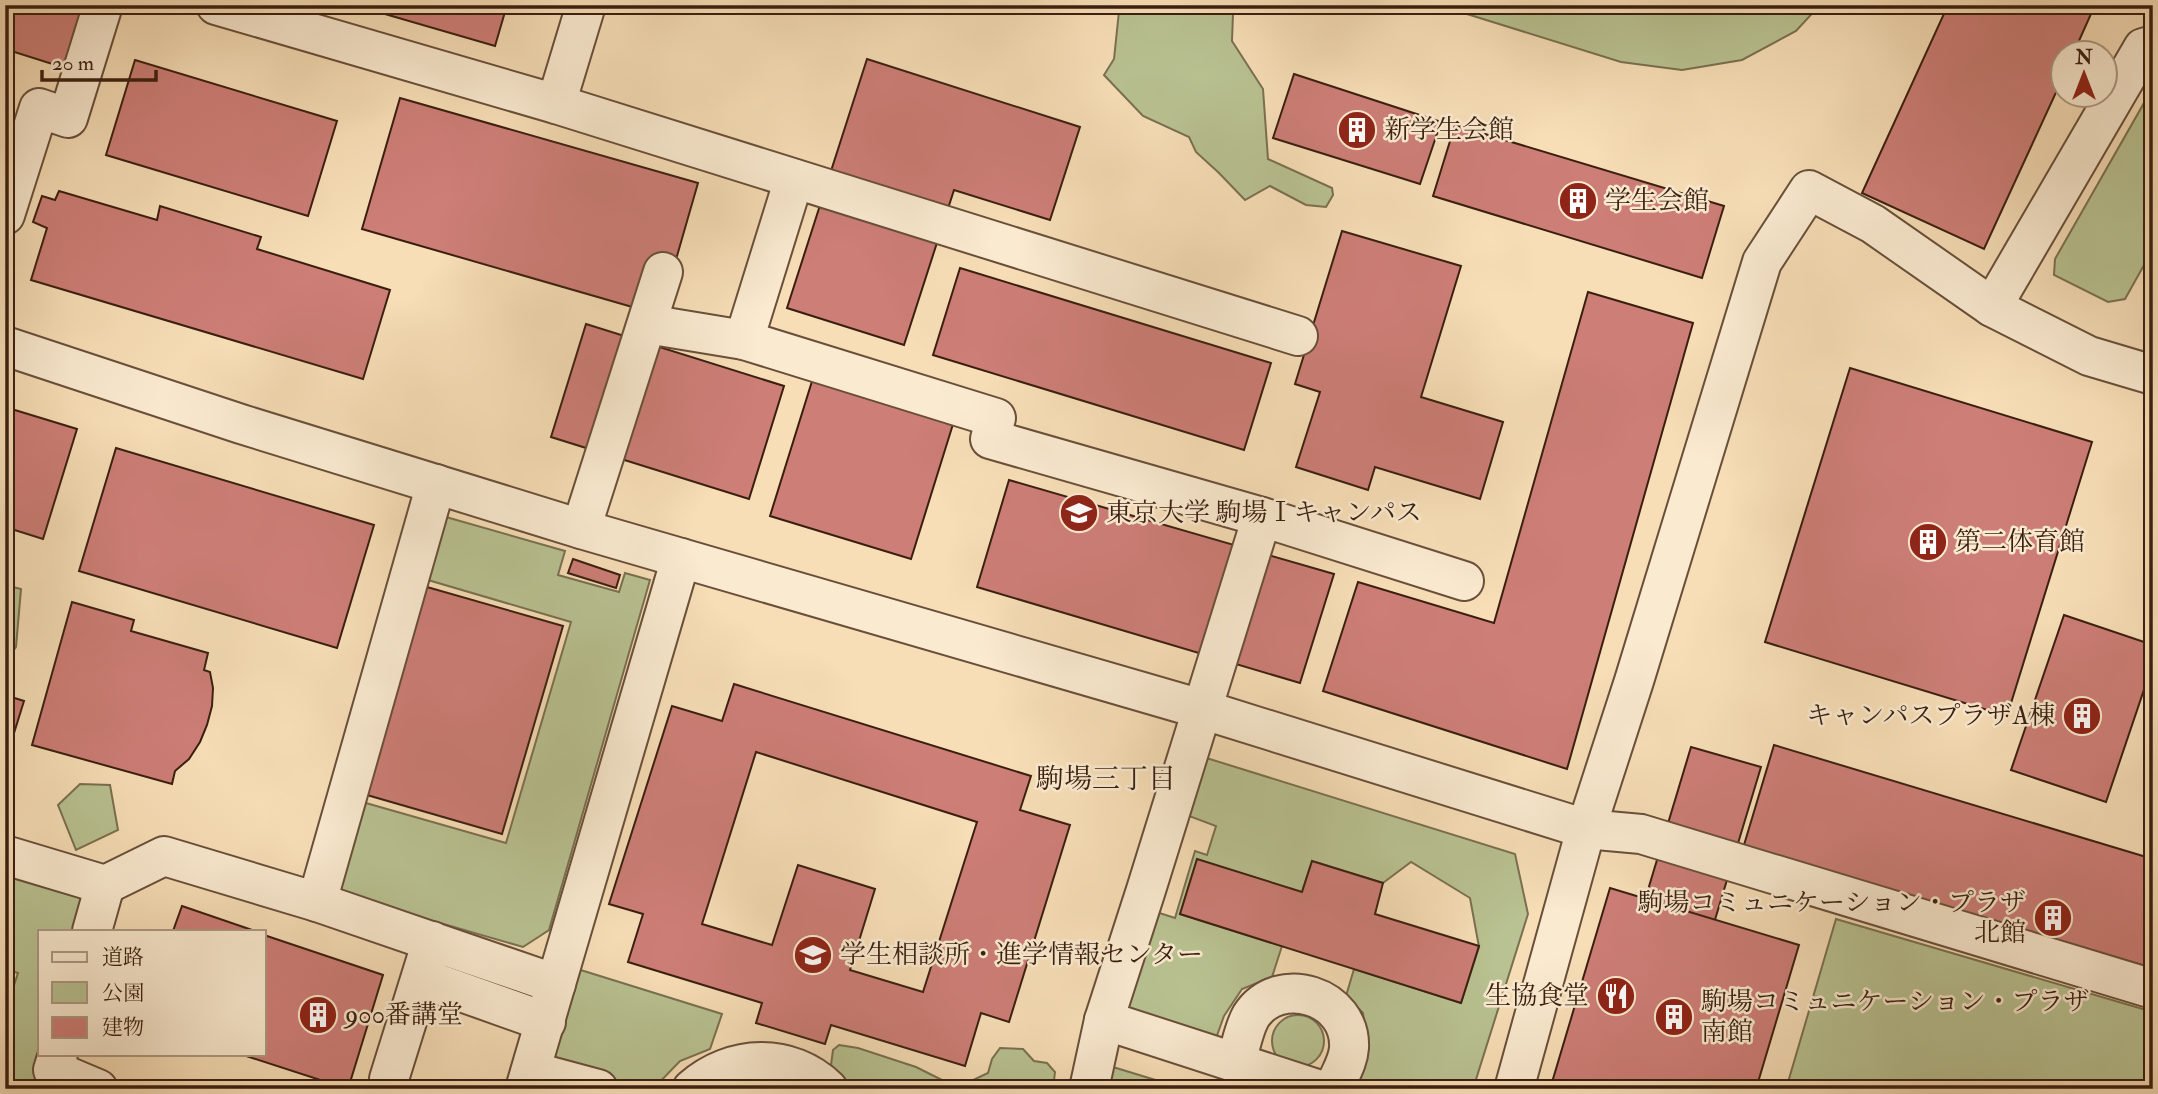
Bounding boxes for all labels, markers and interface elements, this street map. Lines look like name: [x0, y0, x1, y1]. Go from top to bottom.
scale bar: [42, 38, 156, 82]
north arrow: [2050, 38, 2120, 108]
text: N: [2074, 46, 2093, 70]
text: 20 m: [52, 50, 94, 77]
building icon: 新学生会館: [1336, 109, 1378, 151]
place label: 新学生会館: [1384, 114, 1514, 146]
building icon: 学生会館: [1557, 180, 1599, 222]
place label: 学生会館: [1605, 185, 1709, 217]
school or university icon: 東京大学 駒場Ⅰキャンパス: [1058, 492, 1100, 534]
place label: 東京大学 駒場Ⅰキャンパス: [1106, 497, 1422, 529]
building icon: 第二体育館: [1907, 521, 1949, 563]
place label: 第二体育館: [1955, 526, 2085, 558]
building icon: キャンパスプラザA棟: [2061, 695, 2103, 737]
place label: キャンパスプラザA棟: [1806, 700, 2055, 732]
district label: 駒場三丁目: [1036, 762, 1176, 797]
place label: 駒場コミュニケーション・プラザ 北館: [1638, 887, 2026, 949]
building icon: 駒場コミュニケーション・プラザ 北館: [2032, 897, 2074, 939]
legend: [38, 930, 266, 1056]
school or university icon: 学生相談所・進学情報センター: [792, 934, 834, 976]
place label: 学生相談所・進学情報センター: [840, 939, 1203, 971]
text: 道路: [102, 944, 144, 971]
restaurant icon: 生協食堂: [1595, 975, 1637, 1017]
text: 公園: [102, 980, 144, 1007]
place label: 生協食堂: [1485, 980, 1589, 1012]
place label: 駒場コミュニケーション・プラザ 南館: [1701, 986, 2089, 1048]
building icon: 900番講堂: [297, 994, 339, 1036]
building icon: 駒場コミュニケーション・プラザ 南館: [1653, 996, 1695, 1038]
place label: 900番講堂: [343, 999, 463, 1031]
text: 建物: [102, 1014, 144, 1041]

